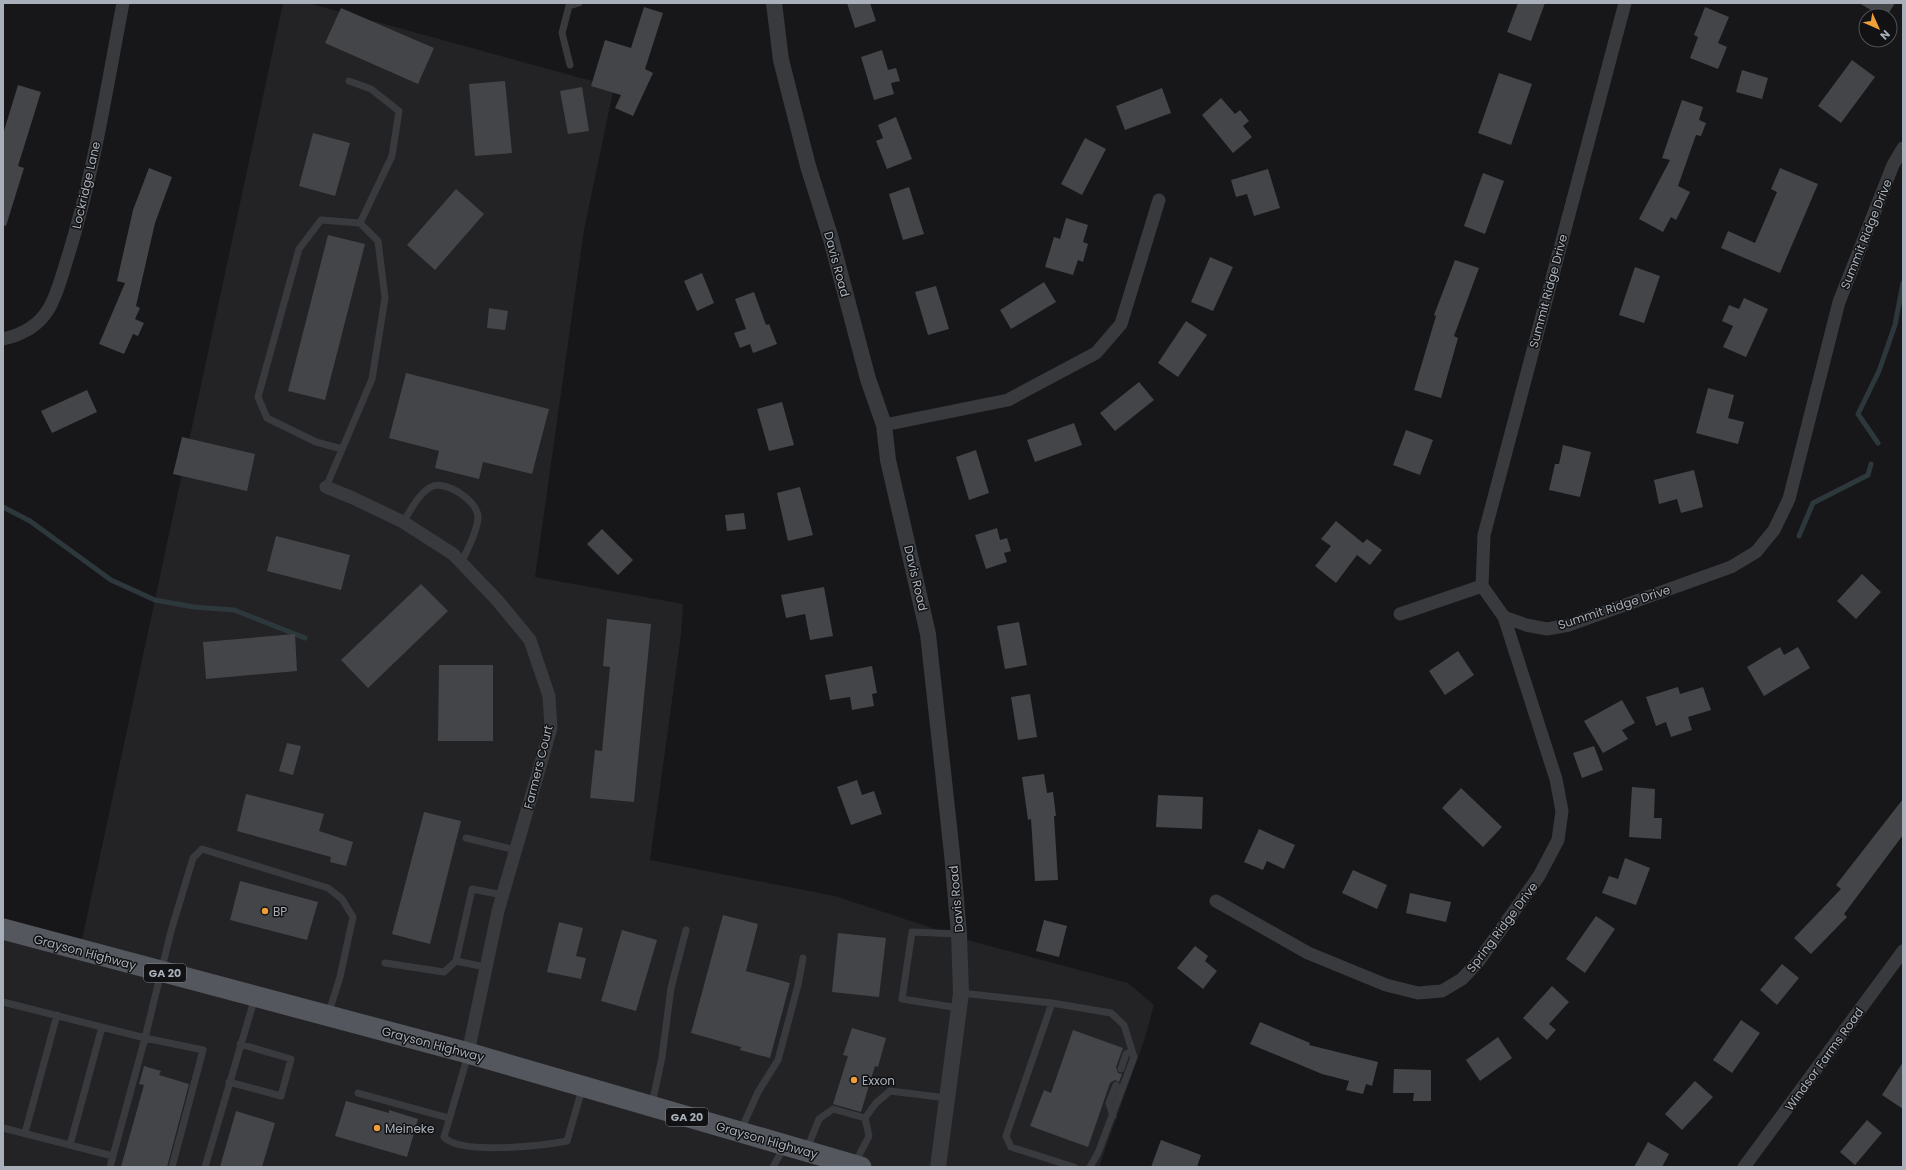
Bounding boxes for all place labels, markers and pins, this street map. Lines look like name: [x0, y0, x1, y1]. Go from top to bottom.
place label: BP: [273, 903, 287, 920]
marker: BP: [260, 906, 270, 916]
place label: Exxon: [862, 1072, 895, 1089]
marker: Exxon: [849, 1075, 859, 1085]
place label: Meineke: [385, 1120, 434, 1137]
marker: Meineke: [372, 1123, 382, 1133]

